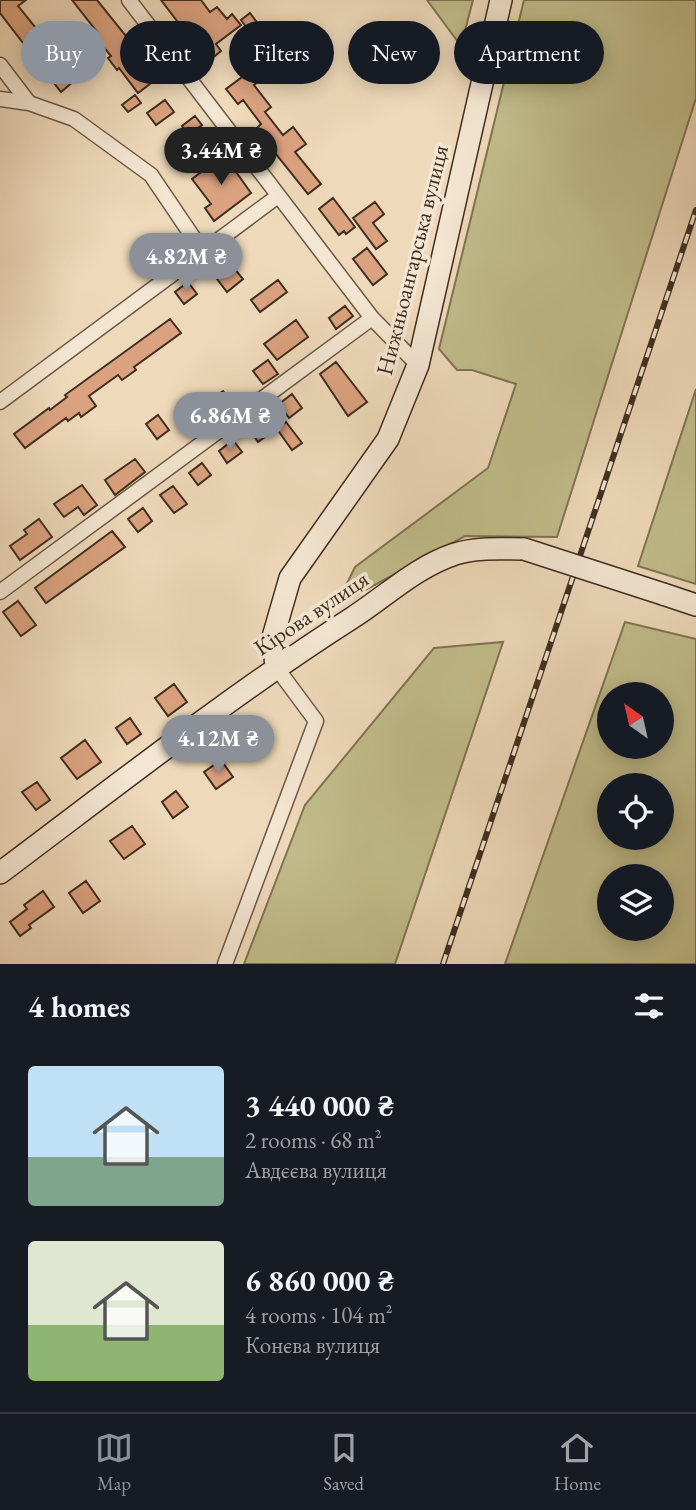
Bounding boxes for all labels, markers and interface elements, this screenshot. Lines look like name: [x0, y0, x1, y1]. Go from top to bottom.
chip: Buy: [21, 21, 106, 84]
chip: Rent: [120, 21, 215, 84]
chip: Filters: [229, 21, 334, 84]
chip: New: [348, 21, 440, 84]
chip: Apartment: [454, 21, 604, 84]
pin: 3.44M ₴: [156, 128, 286, 187]
text: 3.44M ₴: [180, 135, 262, 165]
street label: Нижньоангарська вулиця: [369, 142, 455, 378]
pin: 4.82M ₴: [121, 233, 251, 293]
text: 4.82M ₴: [145, 241, 227, 271]
pin: 6.86M ₴: [165, 392, 295, 452]
text: 6.86M ₴: [189, 400, 271, 430]
street label: Кірова вулиця: [248, 564, 374, 662]
north arrow: [597, 682, 674, 760]
map controls: [597, 682, 674, 941]
pin: 4.12M ₴: [153, 716, 283, 775]
text: 4.12M ₴: [177, 723, 259, 753]
button: locate: [597, 773, 674, 850]
button: layers: [597, 864, 674, 941]
text: 4 homes: [28, 987, 130, 1026]
icon: filters: [630, 987, 668, 1025]
text: 3 440 000 ₴: [245, 1086, 394, 1125]
icon: home: [84, 1094, 168, 1178]
text: 2 rooms · 68 m²: [245, 1125, 382, 1155]
text: Авдєєва вулиця: [245, 1155, 387, 1185]
text: 6 860 000 ₴: [245, 1261, 394, 1300]
icon: home: [84, 1269, 168, 1353]
text: 4 rooms · 104 m²: [245, 1300, 393, 1330]
text: Конєва вулиця: [245, 1330, 380, 1360]
tab: Map: [95, 1429, 133, 1496]
tab: Saved: [323, 1429, 364, 1496]
tab: Home: [554, 1429, 601, 1496]

